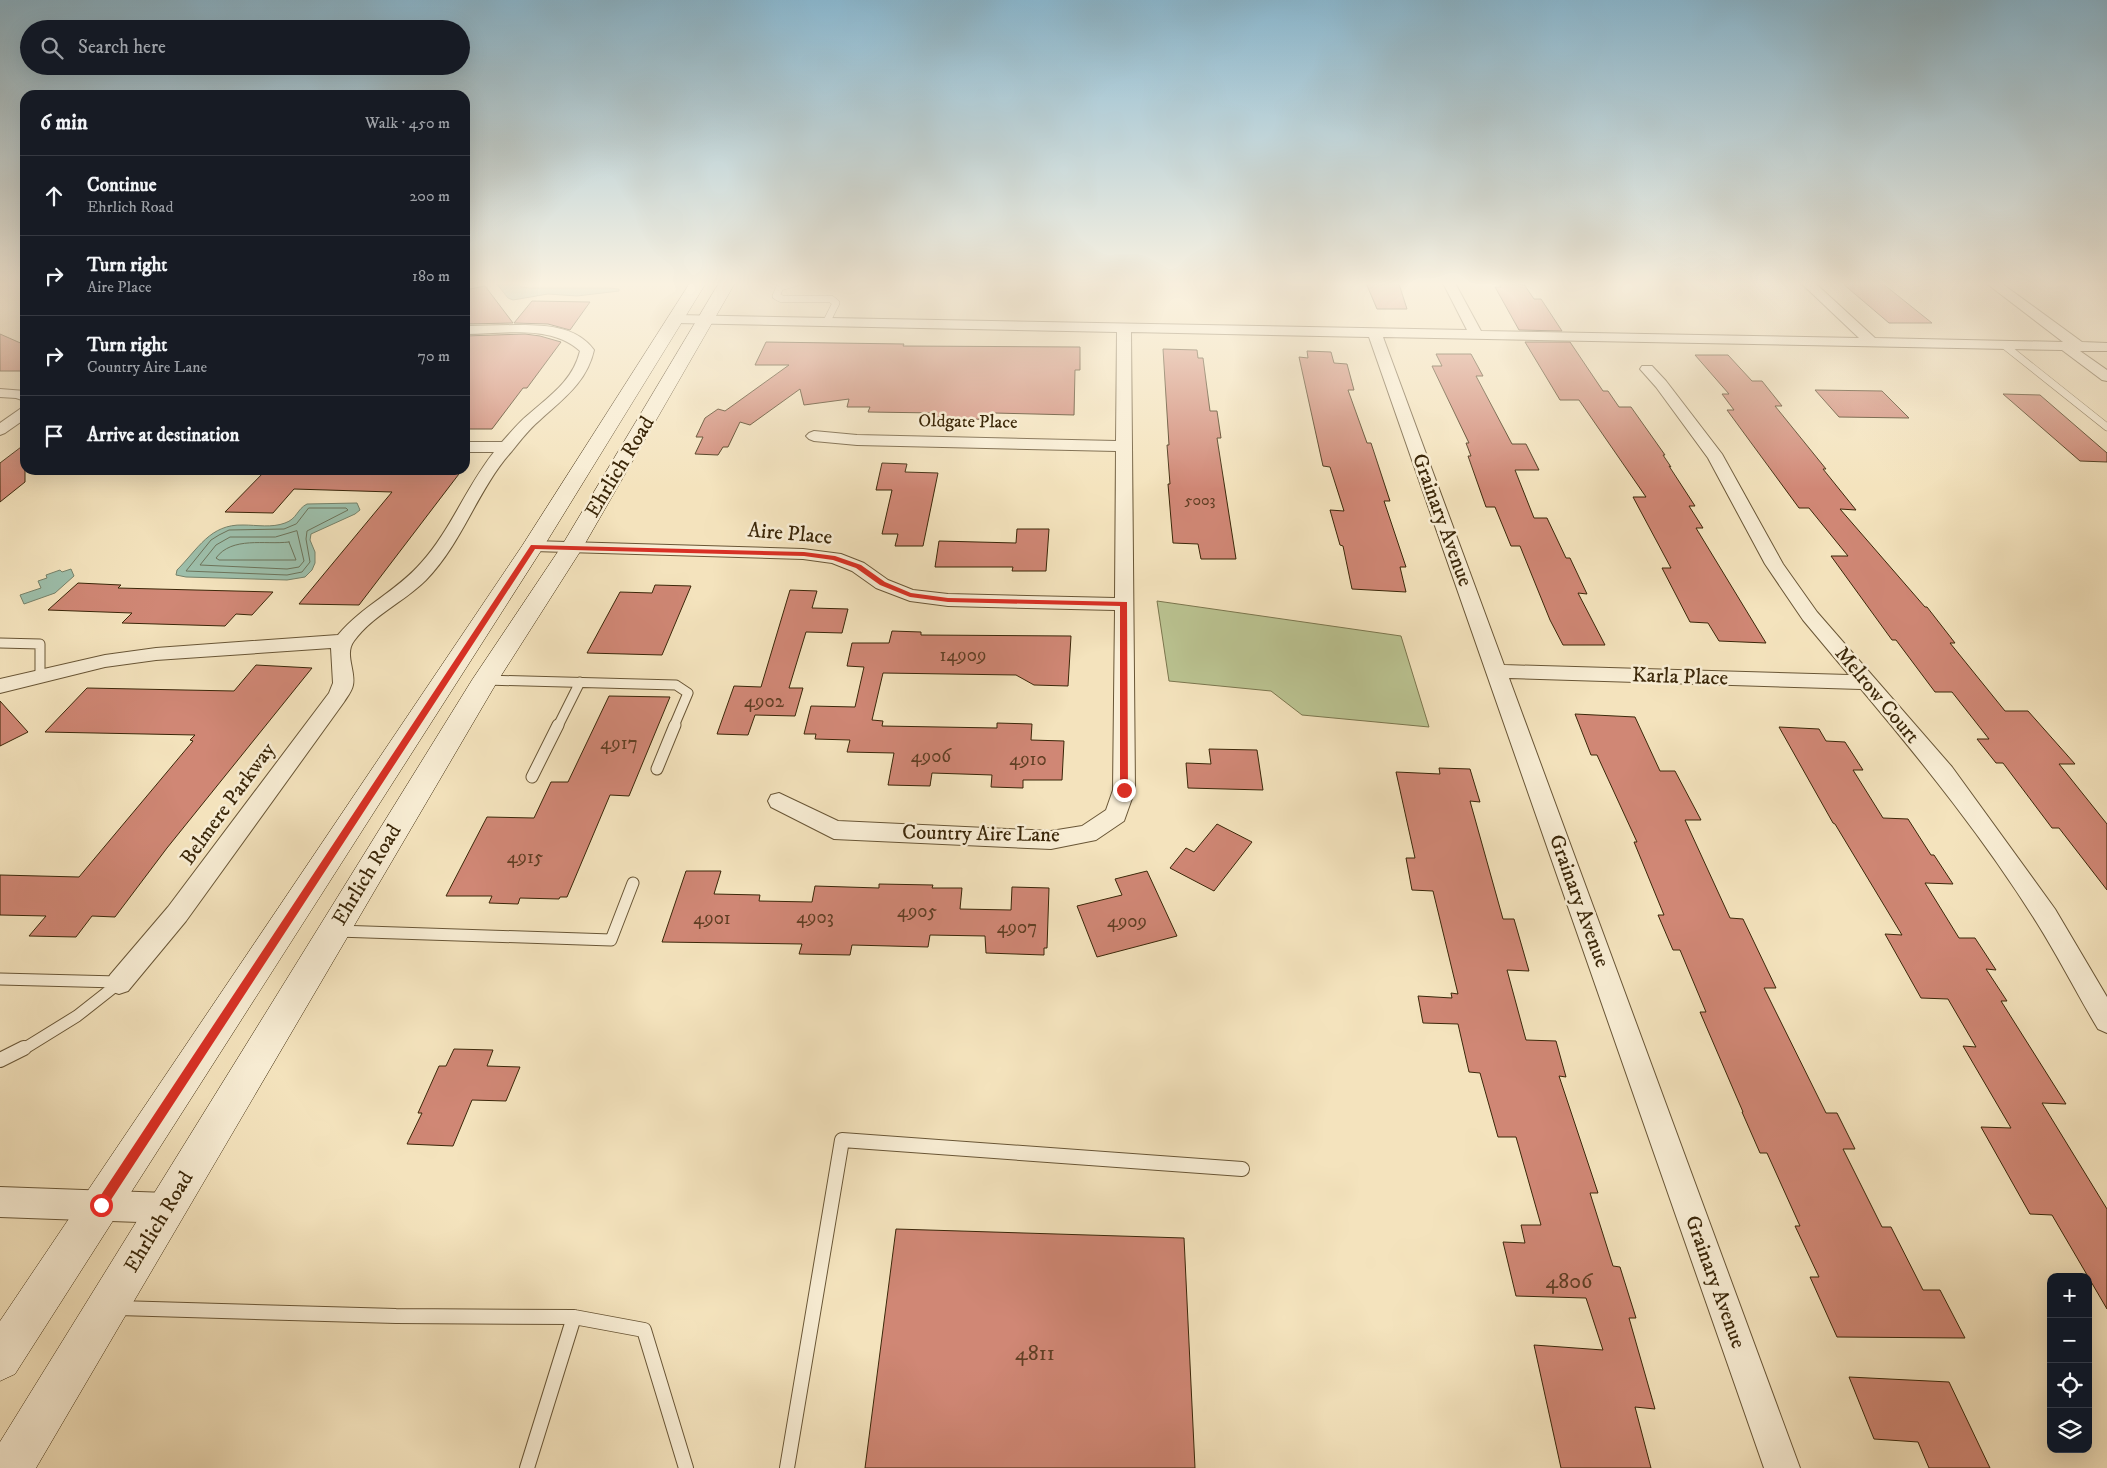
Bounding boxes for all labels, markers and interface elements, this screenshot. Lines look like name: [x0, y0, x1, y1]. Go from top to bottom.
search box: [20, 20, 470, 75]
icon: search: [38, 34, 66, 62]
text: Search here: [78, 36, 166, 59]
text: 6 min: [40, 110, 88, 136]
text: Walk · 450 m: [365, 113, 450, 133]
text: Continue: [87, 174, 157, 197]
icon: ahead: [40, 182, 68, 210]
text: 200 m: [409, 186, 450, 206]
text: Ehrlich Road: [87, 197, 173, 217]
text: Turn right: [87, 254, 167, 277]
icon: right: [40, 262, 68, 290]
text: 180 m: [412, 266, 450, 286]
text: Aire Place: [87, 277, 152, 297]
text: Turn right: [87, 334, 167, 357]
icon: right: [40, 342, 68, 370]
text: 70 m: [418, 346, 450, 366]
text: Country Aire Lane: [87, 357, 207, 377]
street label: Oldgate Place: [918, 410, 1018, 434]
street label: Ehrlich Road: [580, 411, 661, 522]
icon: arrive: [40, 422, 68, 450]
text: Arrive at destination: [87, 424, 239, 447]
street label: Grainary Avenue: [1406, 450, 1478, 590]
house number: 5003: [1184, 490, 1216, 510]
street label: Aire Place: [747, 517, 834, 551]
street label: Melrow Court: [1829, 641, 1925, 749]
house number: 14909: [939, 644, 987, 667]
street label: Karla Place: [1631, 662, 1729, 692]
house number: 4902: [744, 690, 785, 713]
house number: 4917: [600, 732, 638, 755]
street label: Belmere Parkway: [175, 737, 282, 870]
house number: 4906: [911, 745, 952, 768]
house number: 4910: [1009, 748, 1047, 771]
route end: [1113, 779, 1136, 802]
street label: Ehrlich Road: [327, 819, 408, 930]
street label: Country Aire Lane: [902, 820, 1060, 848]
street label: Grainary Avenue: [1543, 831, 1615, 971]
house number: 4915: [507, 846, 544, 869]
house number: 4905: [897, 900, 938, 923]
house number: 4903: [796, 906, 834, 929]
house number: 4901: [693, 907, 731, 930]
house number: 4909: [1107, 910, 1147, 933]
house number: 4907: [997, 916, 1037, 939]
street label: Ehrlich Road: [119, 1166, 200, 1277]
route start: [90, 1194, 113, 1217]
street label: Grainary Avenue: [1679, 1212, 1751, 1352]
house number: 4806: [1546, 1268, 1594, 1295]
map controls: [2047, 1273, 2092, 1453]
button: +: [2047, 1273, 2092, 1318]
button: −: [2047, 1318, 2092, 1363]
house number: 4811: [1015, 1340, 1055, 1367]
button: locate: [2047, 1363, 2092, 1408]
button: layers: [2047, 1408, 2092, 1453]

